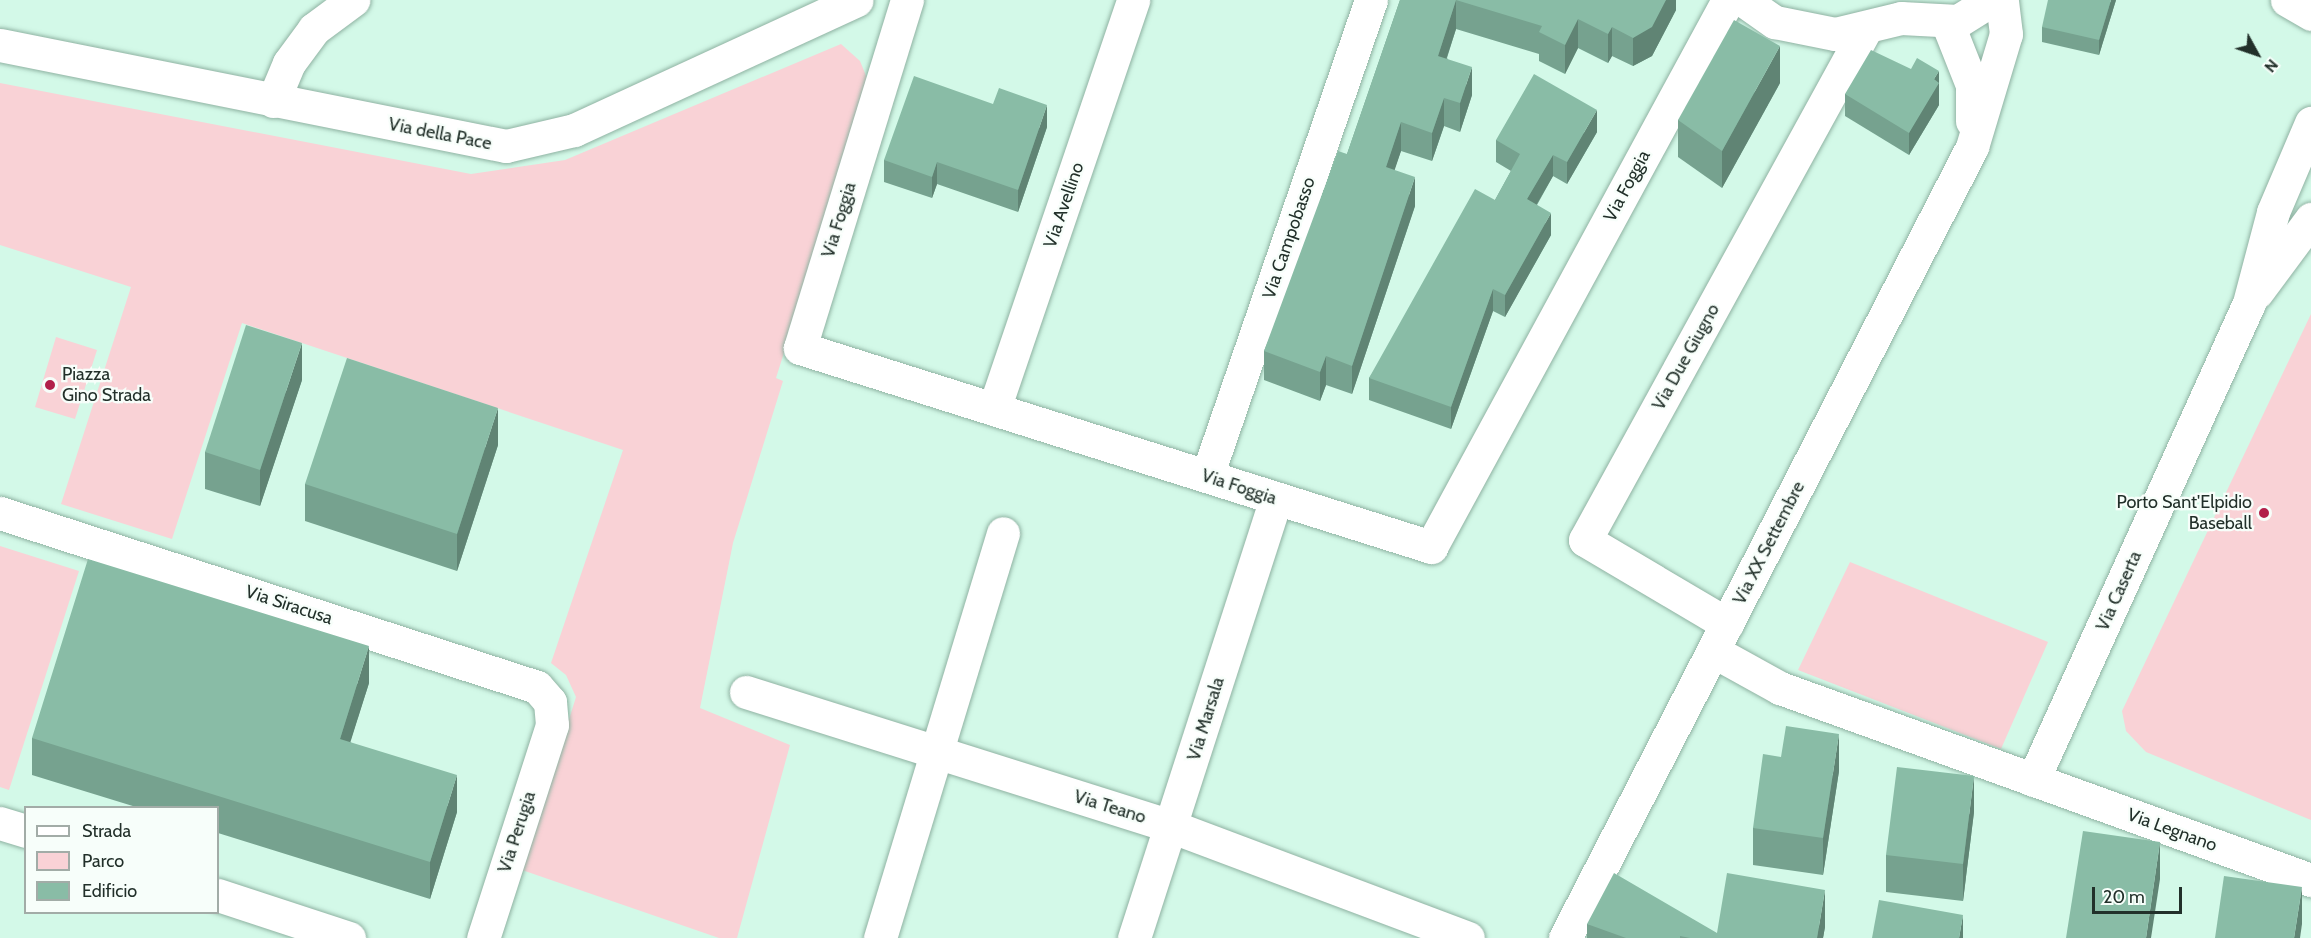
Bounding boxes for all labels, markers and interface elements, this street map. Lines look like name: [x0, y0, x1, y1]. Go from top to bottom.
north arrow: [2227, 24, 2287, 84]
text: N: [2260, 55, 2282, 76]
street label: Via della Pace: [387, 113, 493, 155]
street label: Via Foggia: [1599, 147, 1655, 225]
street label: Via Avellino: [1039, 159, 1089, 251]
street label: Via Campobasso: [1258, 174, 1320, 302]
street label: Via Foggia: [817, 180, 861, 260]
street label: Via Due Giugno: [1648, 300, 1724, 414]
place label: Piazza Gino Strada: [62, 364, 151, 406]
marker: Piazza Gino Strada: [43, 378, 57, 392]
street label: Via Foggia: [1199, 465, 1279, 509]
street label: Via XX Settembre: [1729, 478, 1809, 608]
place label: Porto Sant'Elpidio Baseball: [2116, 492, 2252, 534]
marker: Porto Sant'Elpidio Baseball: [2257, 506, 2271, 520]
street label: Via Caserta: [2092, 548, 2146, 634]
street label: Via Siracusa: [243, 581, 335, 629]
street label: Via Marsala: [1183, 675, 1229, 763]
street label: Via Teano: [1071, 786, 1149, 828]
street label: Via Perugia: [494, 789, 540, 875]
street label: Via Legnano: [2124, 804, 2220, 856]
legend: [24, 806, 219, 914]
text: Strada: [82, 820, 131, 842]
text: Parco: [82, 850, 124, 872]
scale bar: [2095, 875, 2185, 913]
text: Edificio: [82, 880, 137, 902]
text: 20 m: [2103, 886, 2145, 908]

